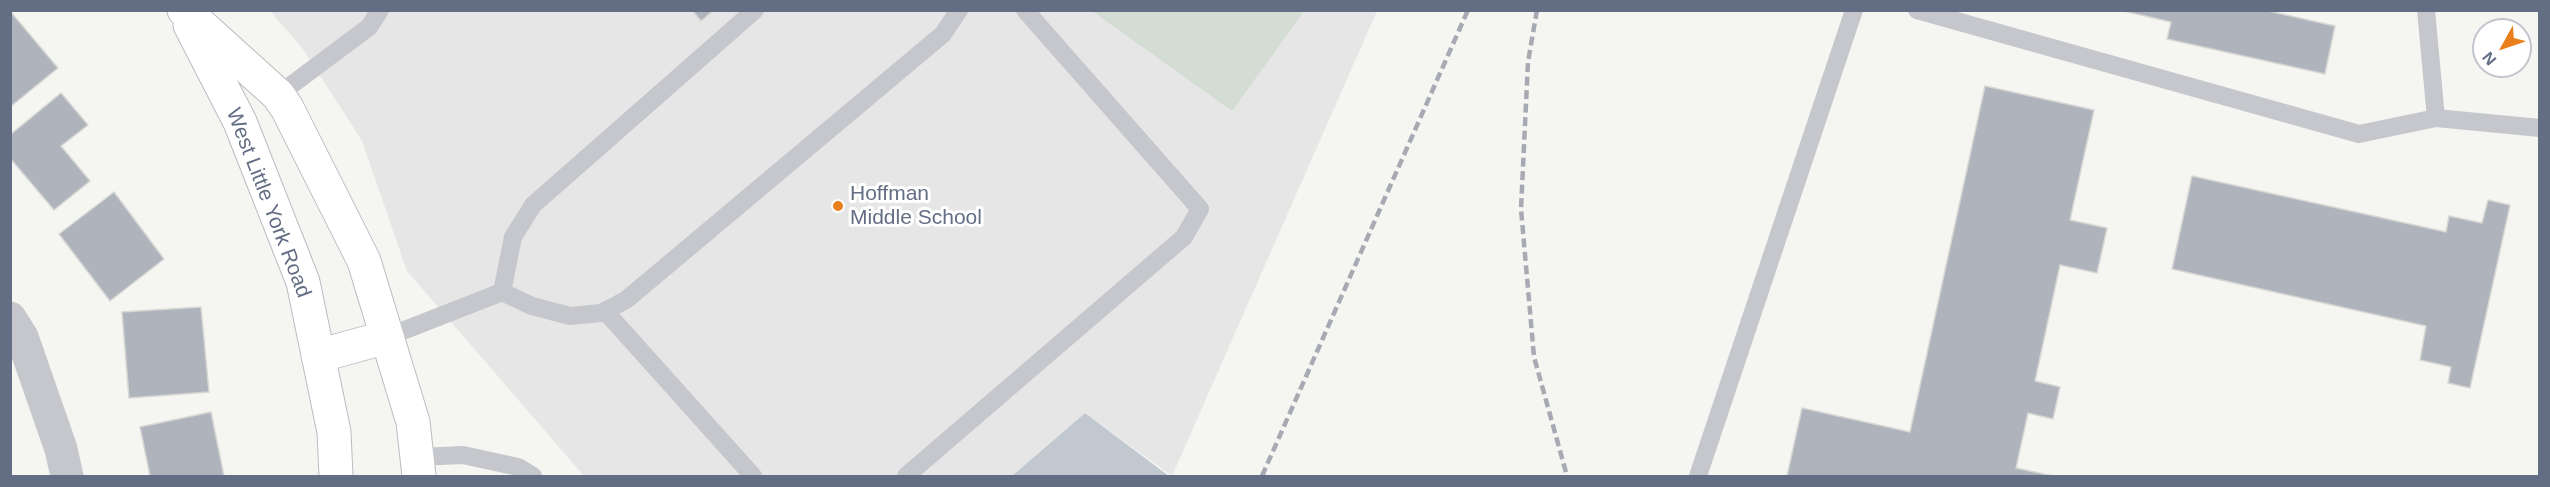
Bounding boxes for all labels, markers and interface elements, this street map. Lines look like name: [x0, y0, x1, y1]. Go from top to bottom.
north arrow: [2472, 18, 2532, 78]
text: N: [2479, 49, 2500, 68]
street label: West Little York Road: [220, 105, 316, 301]
place label: Hoffman Middle School: [850, 181, 982, 231]
marker: Hoffman Middle School: [831, 199, 845, 213]

